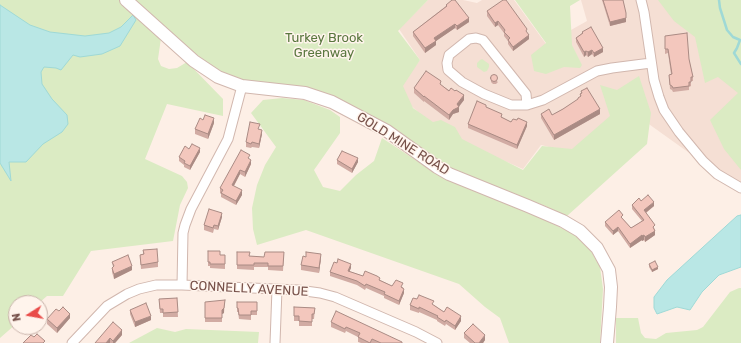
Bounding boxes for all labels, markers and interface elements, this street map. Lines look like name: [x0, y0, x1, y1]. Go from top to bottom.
park label: Turkey Brook Greenway: [285, 30, 363, 61]
street label: GOLD MINE ROAD: [354, 109, 452, 179]
street label: CONNELLY AVENUE: [189, 278, 309, 300]
north arrow: [8, 295, 48, 335]
text: N: [10, 312, 24, 322]

